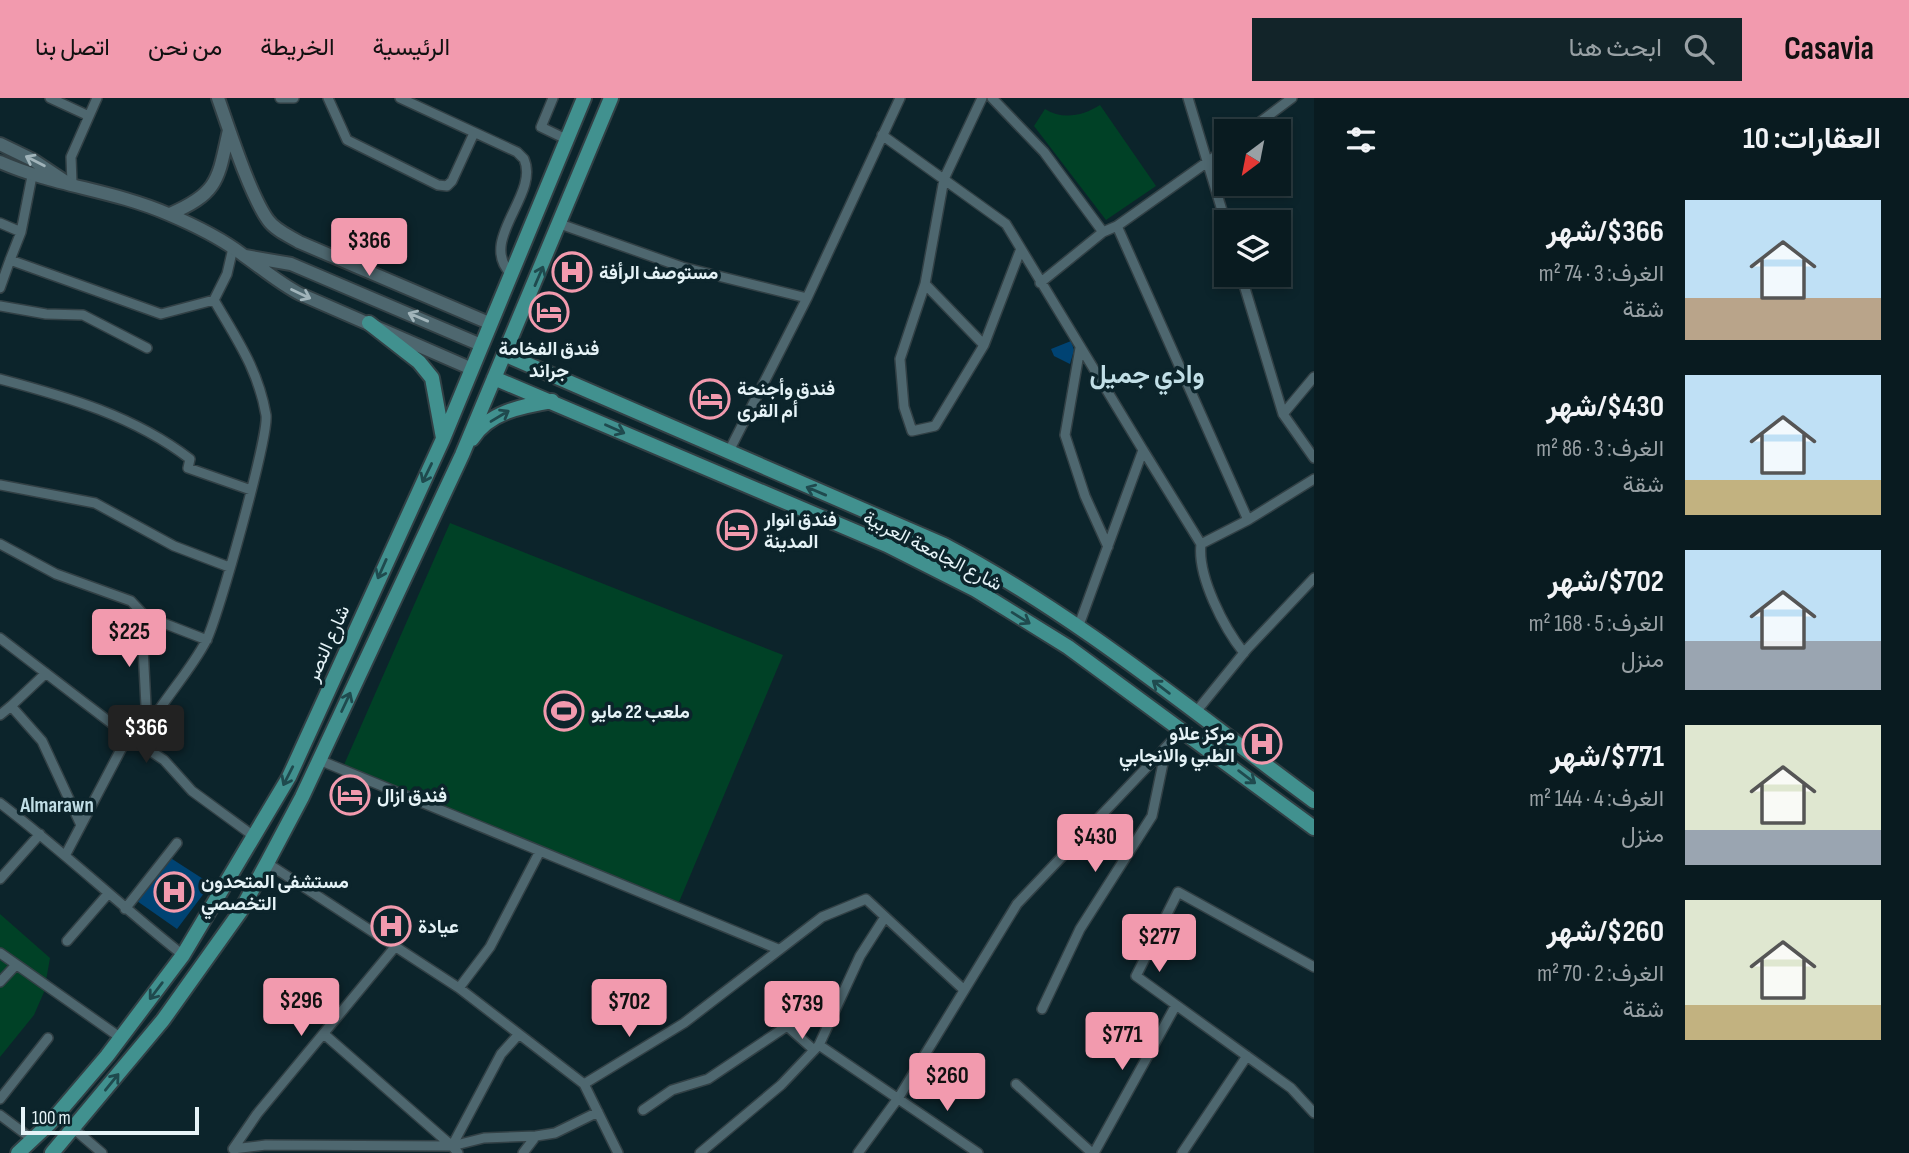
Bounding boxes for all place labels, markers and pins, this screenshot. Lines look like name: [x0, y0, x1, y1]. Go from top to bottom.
pin: $366: [328, 218, 410, 278]
hospital icon: مستوصف الرأفة: [551, 251, 593, 293]
place label: مستوصف الرأفة: [599, 262, 718, 285]
hotel icon: فندق الفخامة جراند: [528, 291, 570, 333]
place label: فندق الفخامة جراند: [499, 338, 599, 383]
hotel icon: فندق وأجنحة أم القرى: [689, 378, 731, 420]
place label: فندق وأجنحة أم القرى: [737, 378, 835, 423]
hotel icon: فندق انوار المدينة: [716, 509, 758, 551]
place label: فندق انوار المدينة: [763, 509, 837, 554]
pin: $225: [88, 610, 170, 669]
sports icon: ملعب 22 مايو: [543, 690, 585, 732]
place label: ملعب 22 مايو: [591, 701, 690, 724]
pin: $366: [105, 706, 187, 765]
place label: مركز علاو الطبي والانجابي: [1119, 723, 1235, 772]
hospital icon: مركز علاو الطبي والانجابي: [1241, 723, 1283, 765]
hotel icon: فندق ازال: [329, 774, 371, 816]
place label: فندق ازال: [377, 785, 447, 808]
pin: $430: [1054, 814, 1136, 874]
hospital icon: مستشفى المتحدون التخصصي: [153, 871, 195, 913]
place label: مستشفى المتحدون التخصصي: [201, 871, 349, 920]
hospital icon: عيادة: [370, 905, 412, 947]
pin: $277: [1118, 914, 1200, 974]
place label: عيادة: [418, 916, 459, 939]
pin: $296: [260, 978, 342, 1038]
pin: $702: [588, 979, 670, 1039]
pin: $739: [761, 982, 843, 1041]
pin: $771: [1081, 1012, 1163, 1072]
pin: $260: [906, 1054, 988, 1113]

